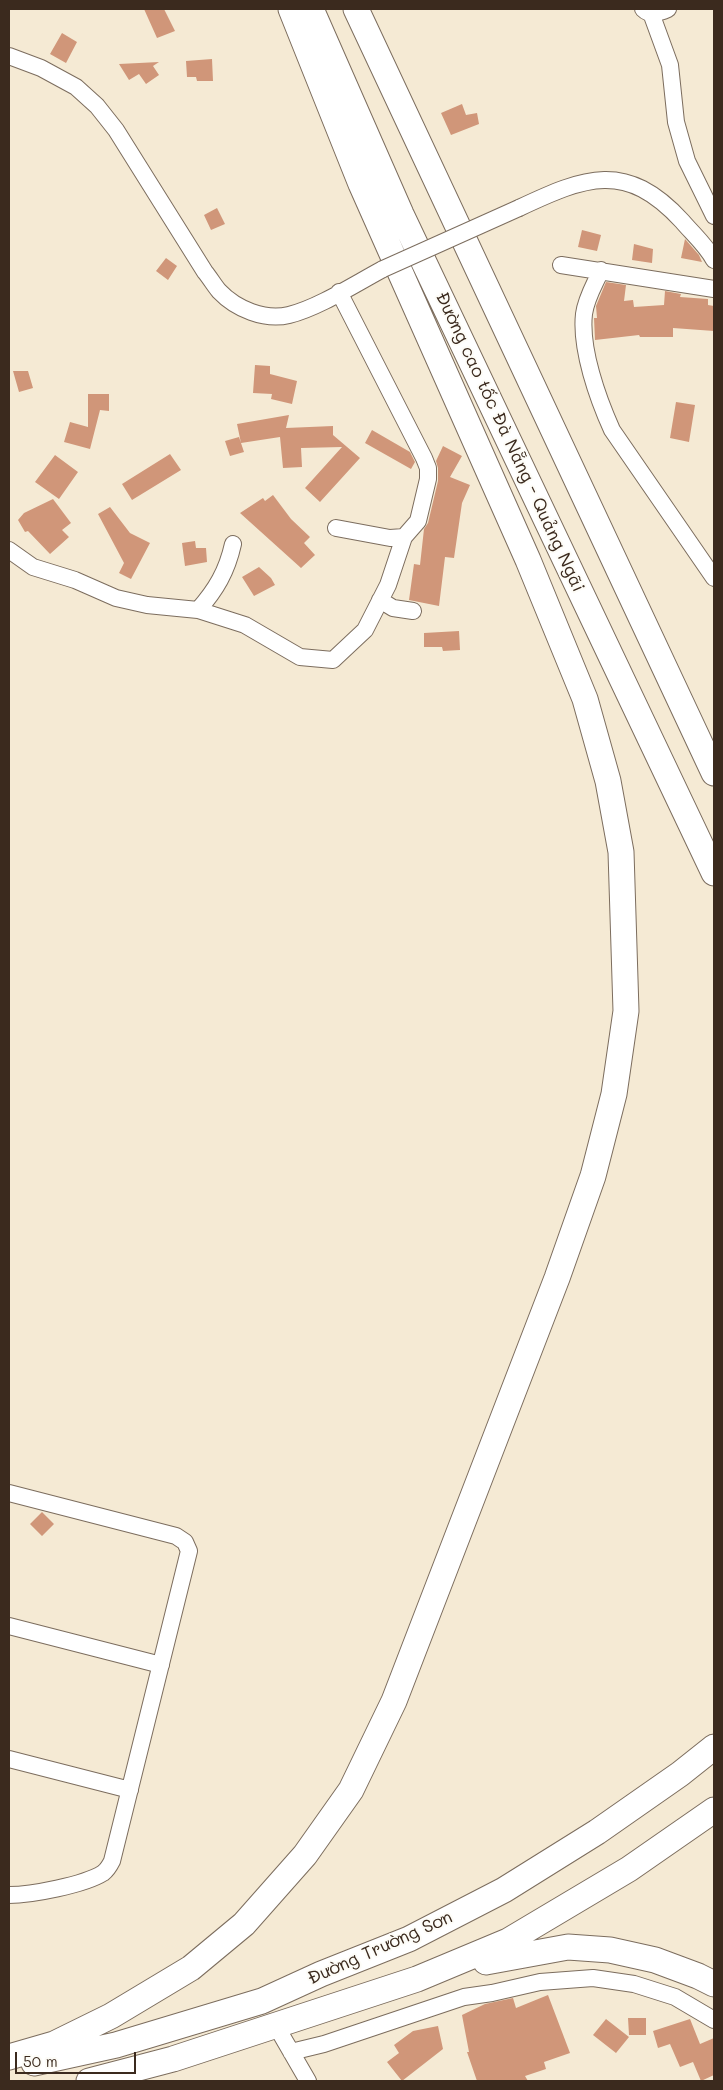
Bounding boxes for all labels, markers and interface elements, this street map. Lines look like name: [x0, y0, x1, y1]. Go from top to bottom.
street label: Đường cao tốc Đà Nẵng - Quảng Ngãi: [431, 289, 589, 595]
street label: Đường Trường Sơn: [304, 1906, 456, 1990]
scale bar: [18, 2042, 139, 2074]
text: 50 m: [23, 2051, 58, 2071]

